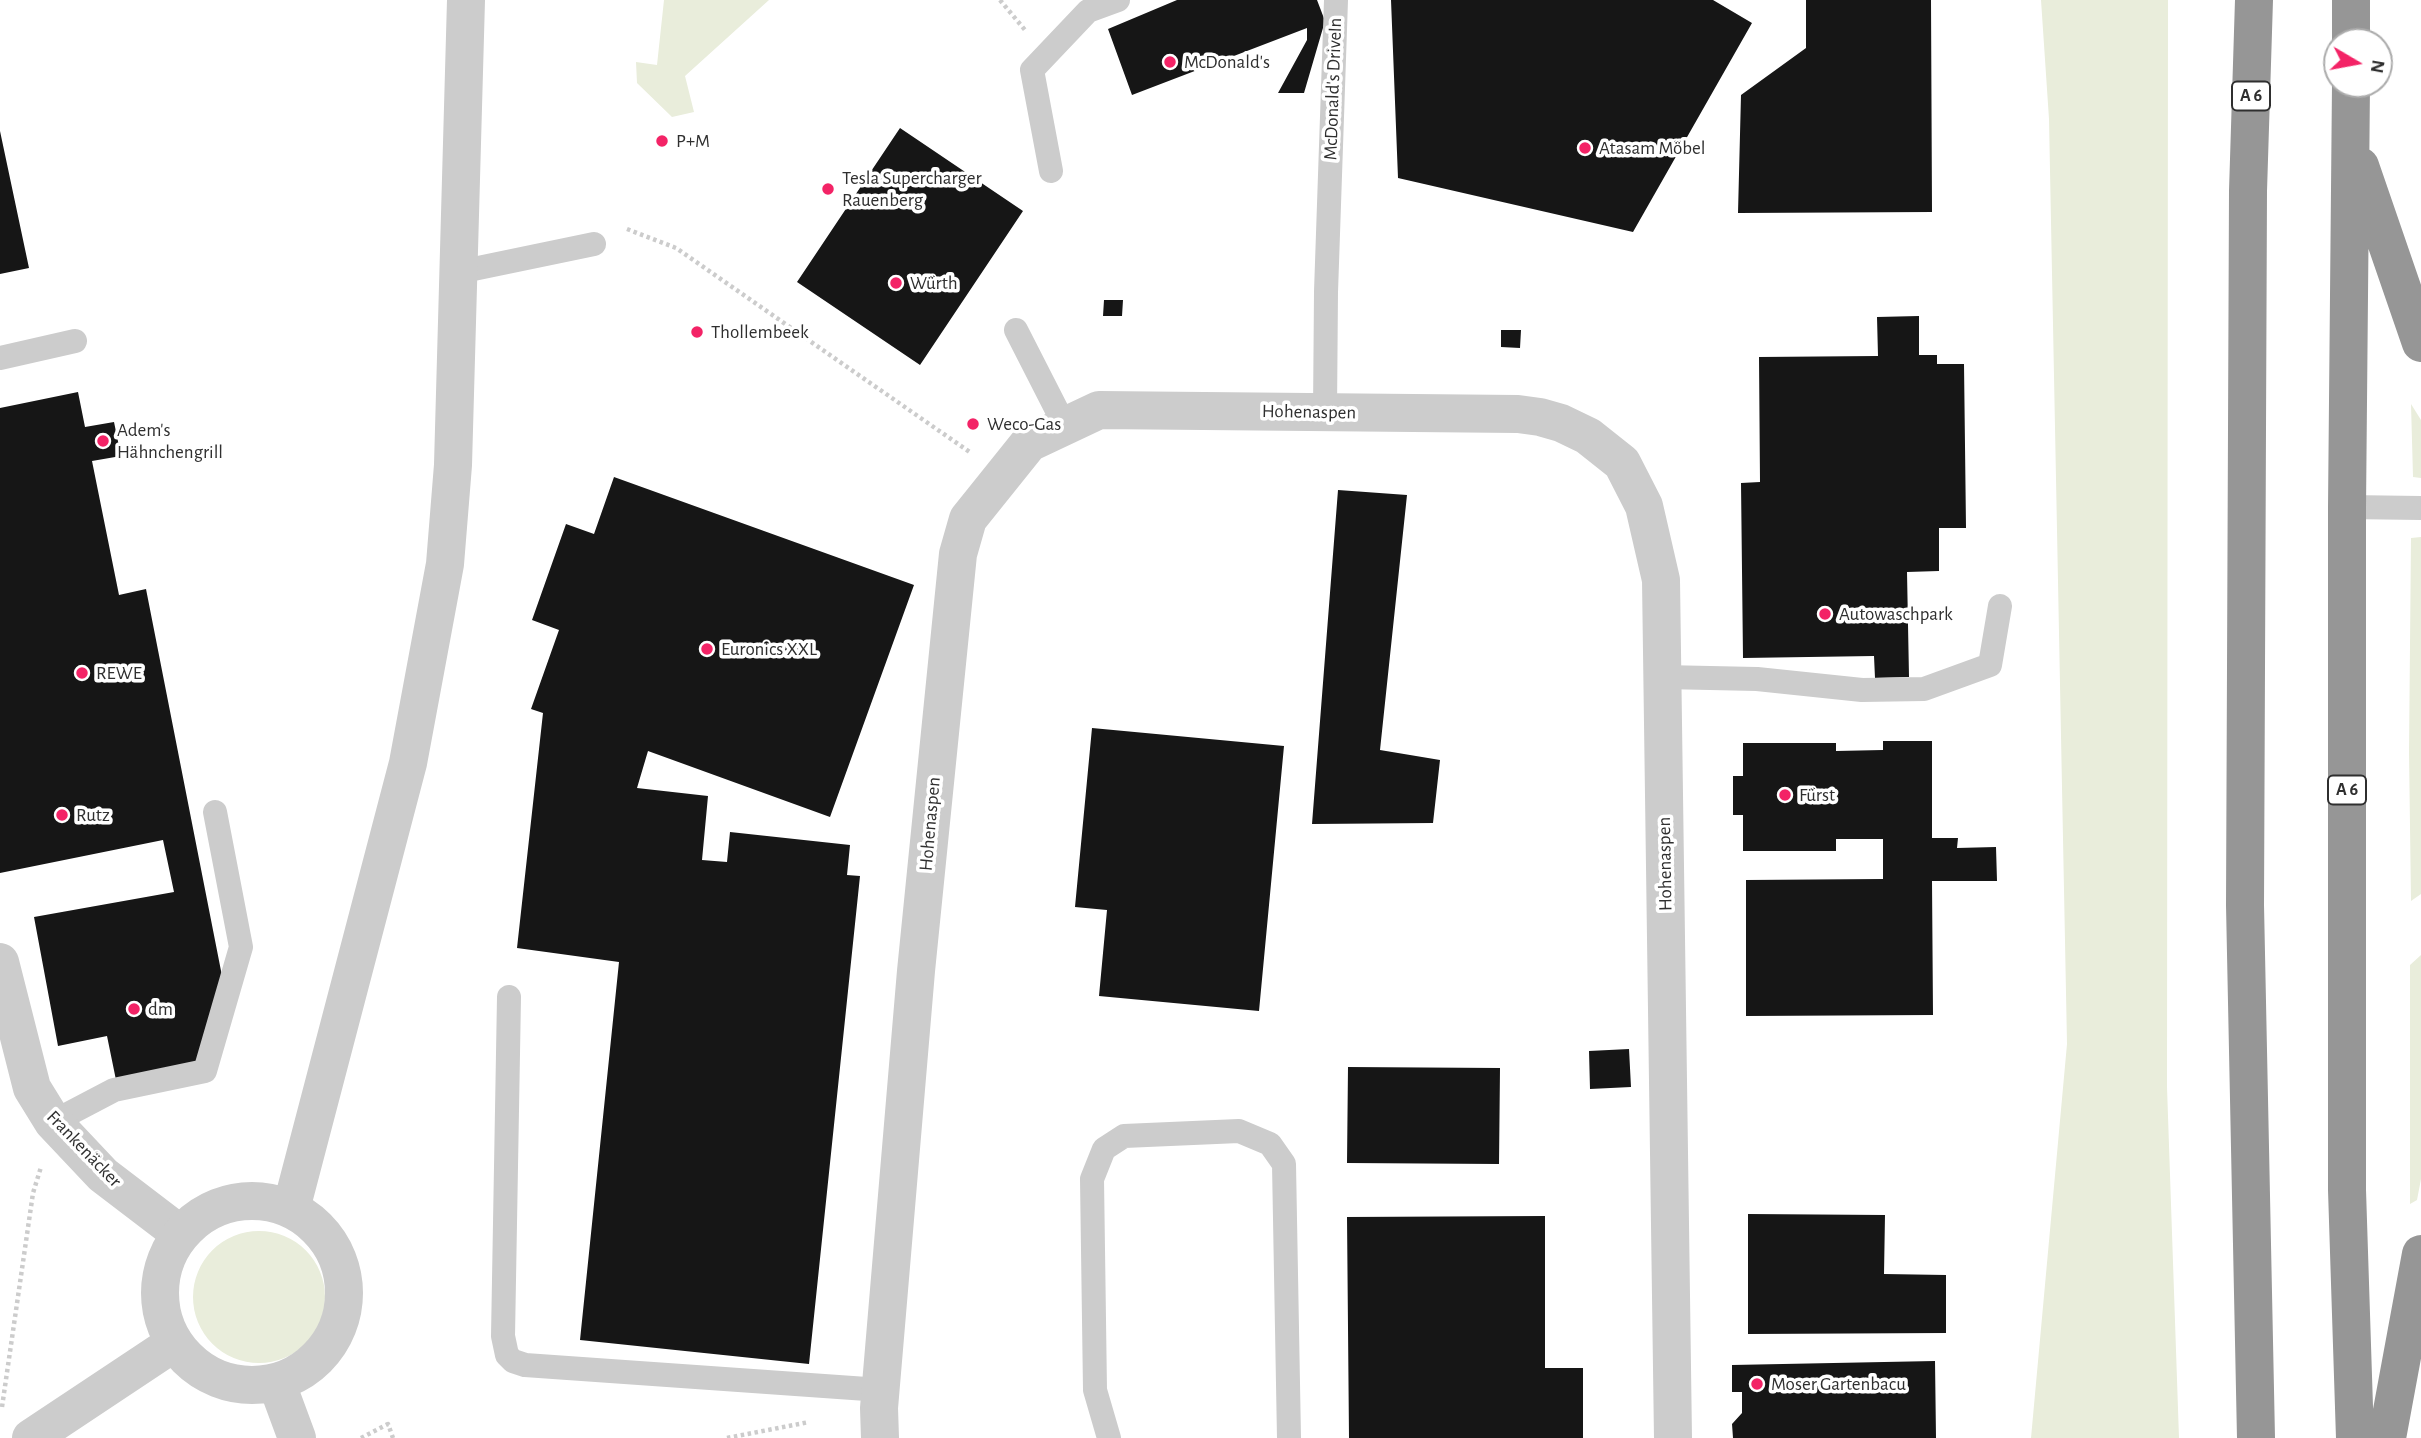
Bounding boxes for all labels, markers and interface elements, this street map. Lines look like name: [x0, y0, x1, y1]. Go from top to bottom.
street label: McDonald's DriveIn: [1319, 17, 1347, 161]
north arrow: [2323, 28, 2393, 98]
place label: McDonald's: [1184, 51, 1270, 73]
marker: McDonald's: [1162, 54, 1178, 70]
text: N: [2367, 58, 2388, 75]
road number: A 6: [2232, 82, 2270, 110]
place label: P+M: [676, 130, 710, 152]
marker: P+M: [654, 133, 670, 149]
place label: Atasam Möbel: [1599, 137, 1706, 159]
marker: Atasam Möbel: [1577, 140, 1593, 156]
place label: Tesla Supercharger Rauenberg: [842, 167, 982, 211]
marker: Tesla Supercharger Rauenberg: [820, 181, 836, 197]
place label: Würth: [910, 272, 958, 294]
marker: Würth: [888, 275, 904, 291]
place label: Thollembeek: [711, 321, 809, 343]
marker: Thollembeek: [689, 324, 705, 340]
street label: Hohenaspen: [1262, 400, 1356, 424]
place label: Weco-Gas: [987, 413, 1061, 435]
marker: Weco-Gas: [965, 416, 981, 432]
place label: Adem's Hähnchengrill: [117, 419, 223, 463]
marker: Adem's Hähnchengrill: [95, 433, 111, 449]
place label: Autowaschpark: [1839, 603, 1953, 625]
marker: Autowaschpark: [1817, 606, 1833, 622]
place label: Euronics XXL: [721, 638, 817, 660]
marker: Euronics XXL: [699, 641, 715, 657]
place label: REWE: [96, 662, 142, 684]
marker: REWE: [74, 665, 90, 681]
street label: Hohenaspen: [915, 776, 945, 872]
road number: A 6: [2328, 776, 2366, 804]
place label: Fürst: [1799, 784, 1835, 806]
marker: Fürst: [1777, 787, 1793, 803]
place label: Rutz: [76, 804, 110, 826]
marker: Rutz: [54, 807, 70, 823]
street label: Hohenaspen: [1653, 817, 1677, 911]
place label: dm: [148, 998, 173, 1020]
marker: dm: [126, 1001, 142, 1017]
street label: Frankenäcker: [42, 1106, 126, 1192]
place label: Moser Gartenbacu: [1771, 1373, 1906, 1395]
marker: Moser Gartenbacu: [1749, 1376, 1765, 1392]

